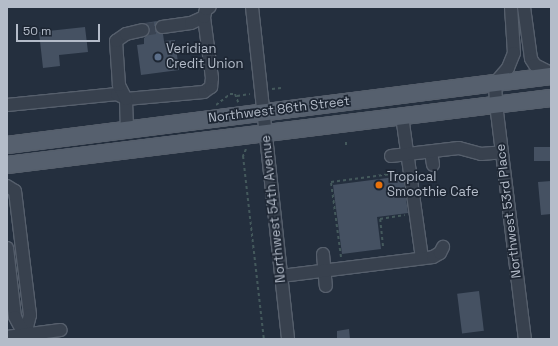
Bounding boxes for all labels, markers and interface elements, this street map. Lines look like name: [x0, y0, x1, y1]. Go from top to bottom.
scale bar: [18, 16, 102, 42]
text: 50 m: [23, 23, 51, 39]
place label: Veridian Credit Union: [166, 42, 243, 73]
marker: Veridian Credit Union: [153, 52, 163, 62]
street label: Northwest 86th Street: [207, 94, 351, 126]
street label: Northwest 54th Avenue: [258, 134, 290, 284]
street label: Northwest 53rd Place: [493, 143, 525, 279]
place label: Tropical Smoothie Cafe: [387, 170, 479, 201]
marker: Tropical Smoothie Cafe: [374, 180, 384, 190]

